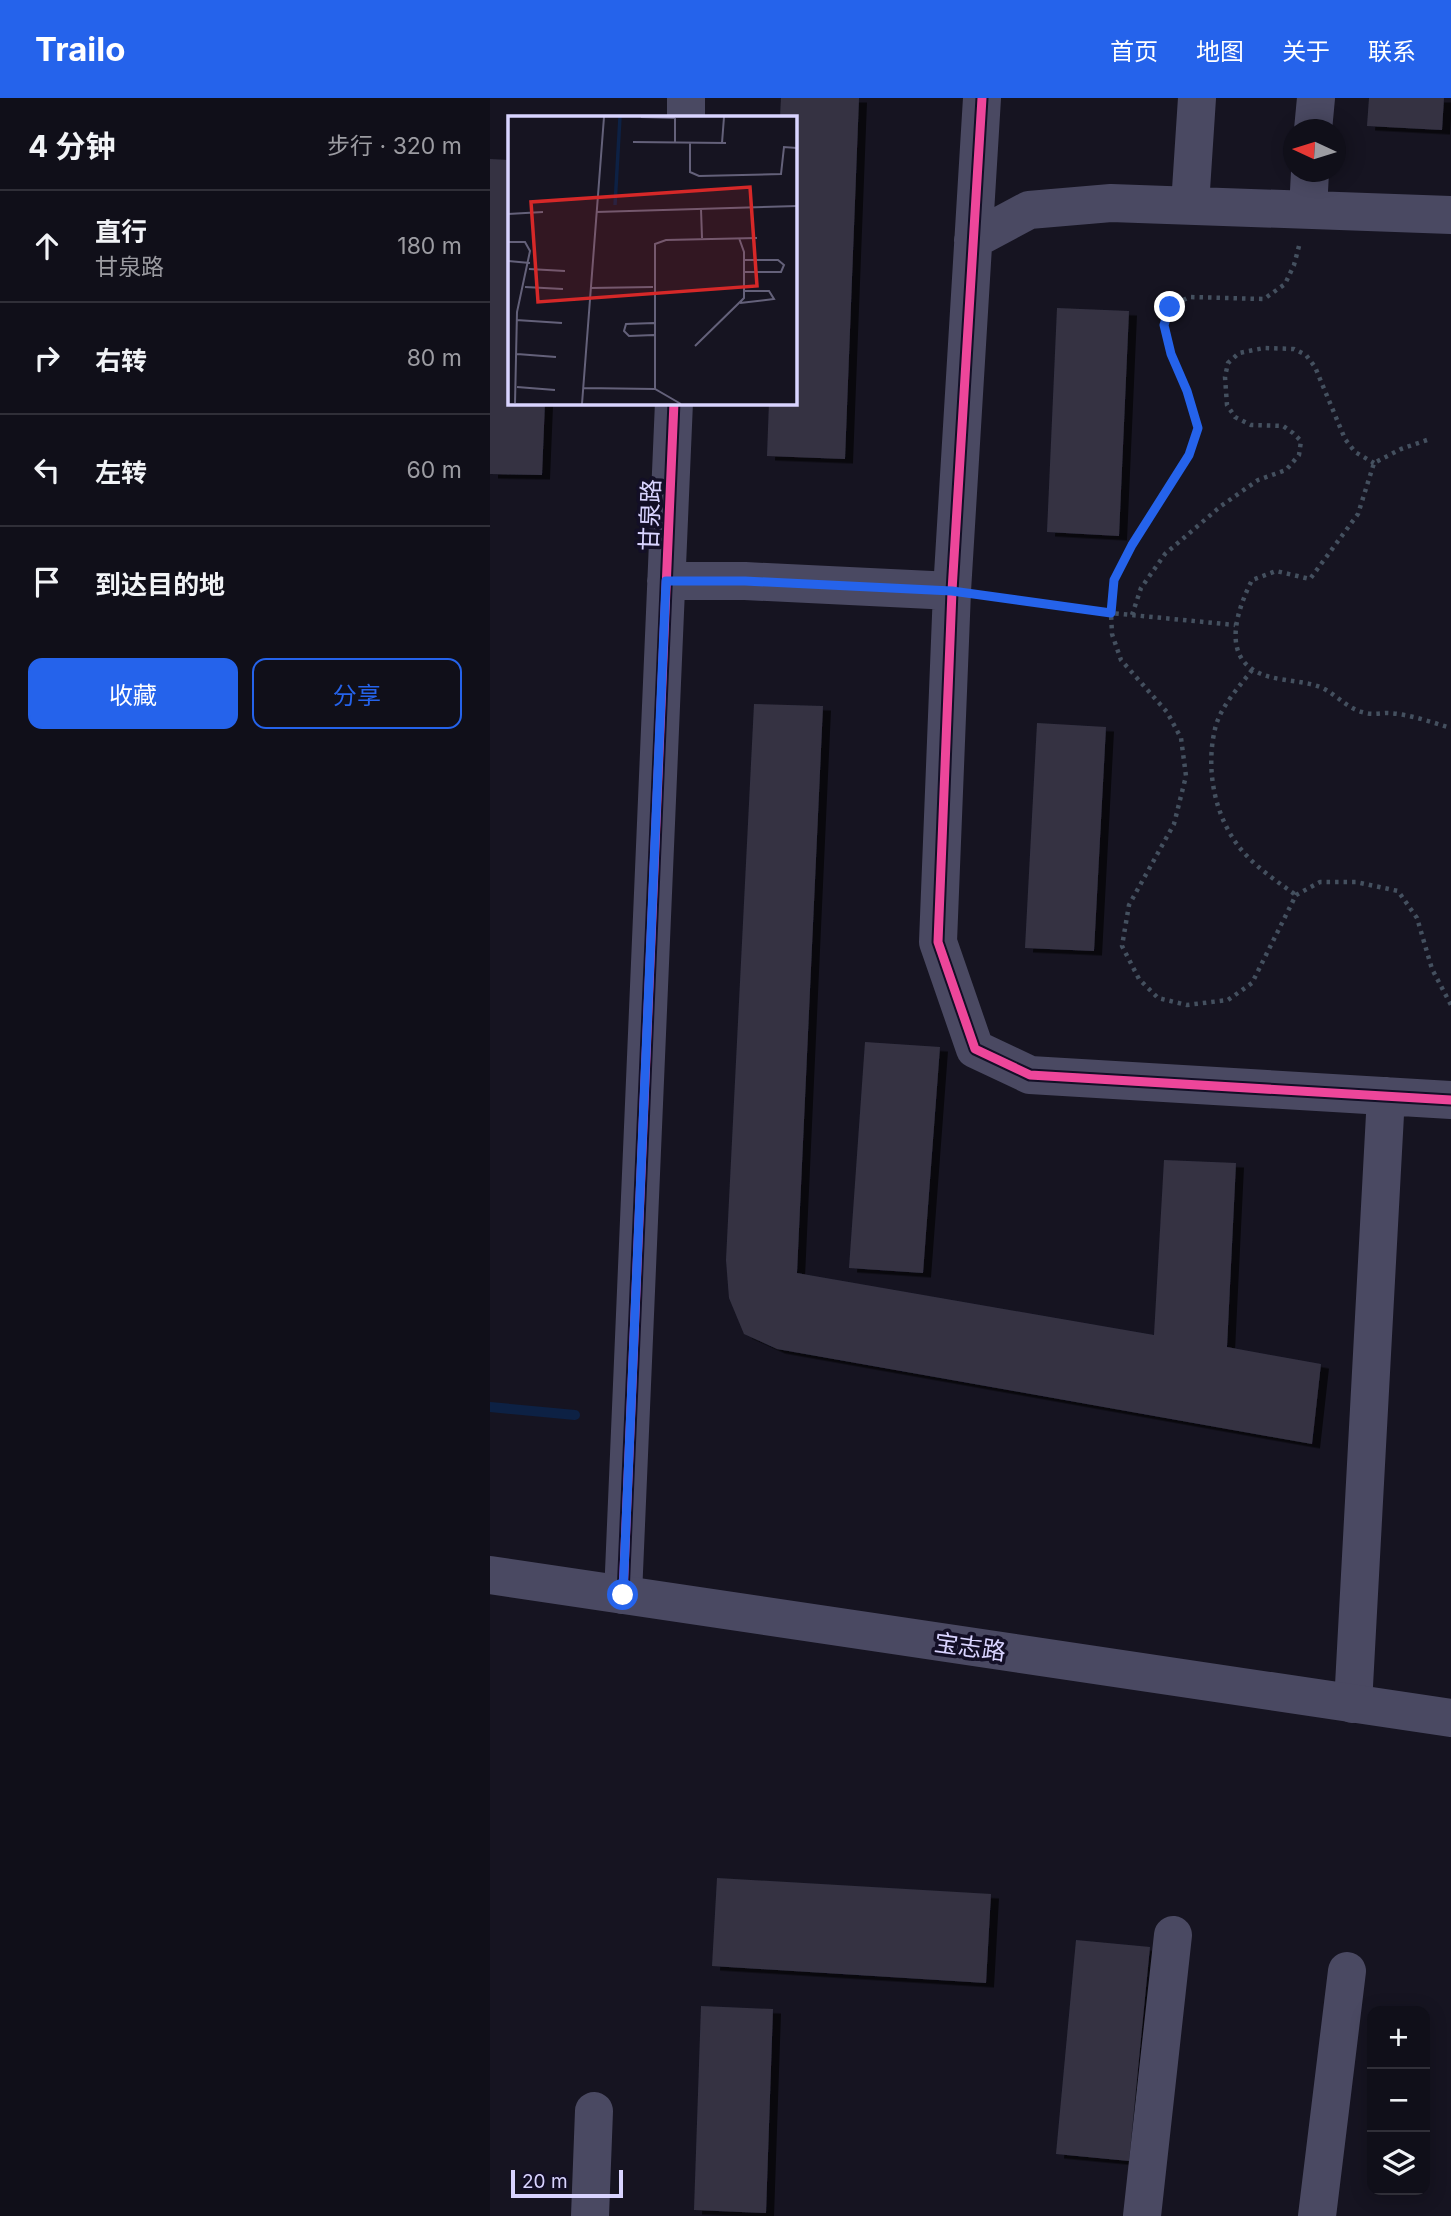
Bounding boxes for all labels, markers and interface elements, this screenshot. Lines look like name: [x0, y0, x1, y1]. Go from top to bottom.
text: Trailo: [35, 29, 125, 69]
text: 首页: [1110, 37, 1158, 66]
text: 地图: [1196, 37, 1244, 66]
text: 关于: [1282, 37, 1330, 66]
text: 联系: [1368, 37, 1416, 66]
inset map: [508, 116, 796, 404]
north arrow: [1283, 119, 1346, 182]
text: 4 分钟: [28, 128, 115, 164]
text: 步行 · 320 m: [327, 132, 462, 160]
text: 直行: [95, 216, 147, 247]
icon: ahead: [28, 227, 66, 265]
text: 180 m: [397, 232, 462, 260]
text: 甘泉路: [95, 253, 164, 281]
route end: [1154, 291, 1185, 322]
icon: right: [28, 339, 66, 377]
text: 80 m: [407, 344, 462, 372]
text: 右转: [95, 345, 147, 376]
icon: left: [28, 451, 66, 489]
text: 60 m: [407, 456, 462, 484]
text: 左转: [95, 457, 147, 488]
street label: 甘泉路: [634, 479, 666, 551]
icon: arrive: [28, 563, 66, 601]
text: 到达目的地: [95, 569, 225, 600]
button: 收藏: [28, 658, 238, 729]
button: 分享: [252, 658, 462, 729]
route start: [607, 1579, 638, 1610]
street label: 宝志路: [932, 1628, 1008, 1666]
map controls: [1367, 2006, 1430, 2195]
button: +: [1367, 2006, 1430, 2069]
button: −: [1367, 2069, 1430, 2132]
button: layers: [1367, 2132, 1430, 2195]
scale bar: [511, 2167, 623, 2199]
text: 20 m: [522, 2170, 568, 2193]

